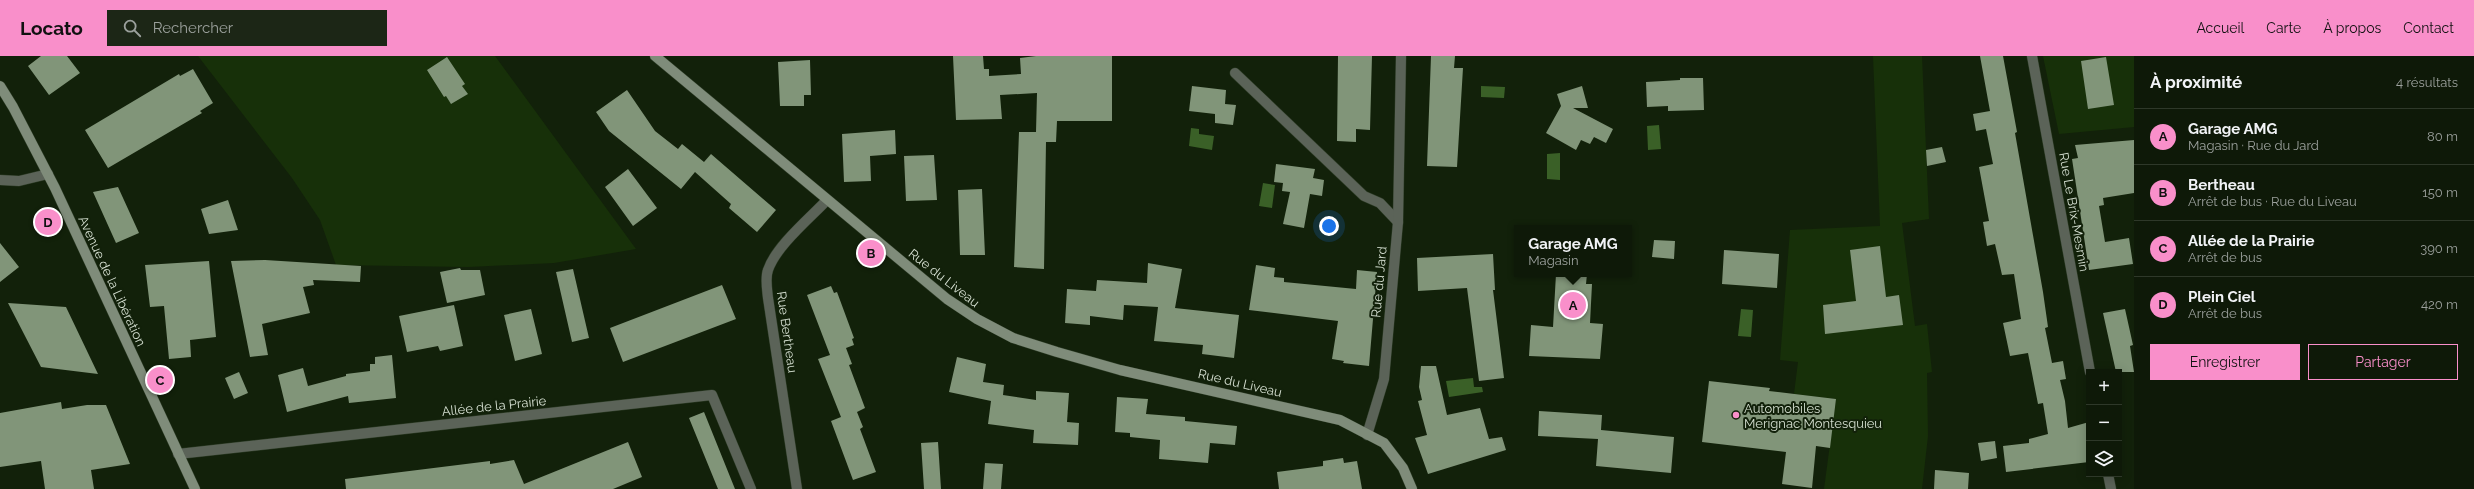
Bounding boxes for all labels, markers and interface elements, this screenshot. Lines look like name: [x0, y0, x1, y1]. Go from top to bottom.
search box: [107, 10, 387, 46]
text: Locato: [20, 17, 83, 39]
icon: search: [121, 17, 143, 39]
text: Rechercher: [153, 19, 233, 37]
text: Accueil: [2196, 20, 2244, 36]
text: Carte: [2266, 20, 2301, 36]
text: À propos: [2323, 20, 2381, 36]
text: Contact: [2403, 20, 2454, 36]
text: À proximité: [2150, 72, 2242, 92]
text: 4 résultats: [2396, 75, 2458, 90]
text: Garage AMG: [2188, 120, 2277, 138]
text: A: [2159, 129, 2167, 144]
text: 80 m: [2427, 129, 2458, 144]
text: Magasin · Rue du Jard: [2188, 138, 2319, 153]
street label: Rue Le Brix-Mesmin: [2056, 151, 2092, 273]
text: Bertheau: [2188, 176, 2255, 194]
text: B: [2159, 185, 2167, 200]
text: 150 m: [2422, 185, 2458, 200]
text: Arrêt de bus · Rue du Liveau: [2188, 194, 2357, 209]
pin: D: [35, 207, 61, 237]
street label: Avenue de la Libération: [75, 213, 149, 349]
your location: [1319, 216, 1339, 236]
popup: [1514, 225, 1632, 277]
text: Allée de la Prairie: [2188, 232, 2315, 250]
text: Garage AMG: [1528, 235, 1618, 253]
pin: B: [858, 238, 884, 268]
text: C: [2159, 241, 2167, 256]
text: 390 m: [2420, 241, 2458, 256]
street label: Rue du Liveau: [906, 246, 982, 310]
street label: Rue du Jard: [1368, 246, 1390, 318]
text: Arrêt de bus: [2188, 250, 2262, 265]
text: Magasin: [1528, 253, 1579, 268]
text: Plein Ciel: [2188, 288, 2255, 306]
street label: Rue Bertheau: [774, 290, 800, 374]
pin: A: [1560, 290, 1586, 320]
text: D: [2158, 297, 2168, 312]
text: 420 m: [2421, 297, 2458, 312]
text: Arrêt de bus: [2188, 306, 2262, 321]
button: Enregistrer: [2150, 344, 2300, 380]
button: Partager: [2308, 344, 2458, 380]
pin: C: [147, 365, 173, 395]
street label: Rue du Liveau: [1197, 366, 1283, 400]
map controls: [2086, 369, 2122, 477]
button: +: [2086, 369, 2122, 405]
street label: Allée de la Prairie: [441, 393, 547, 419]
place label: Automobiles Merignac Montesquieu: [1744, 401, 1882, 431]
button: −: [2086, 405, 2122, 441]
marker: Automobiles Merignac Montesquieu: [1731, 410, 1741, 420]
button: layers: [2086, 441, 2122, 477]

